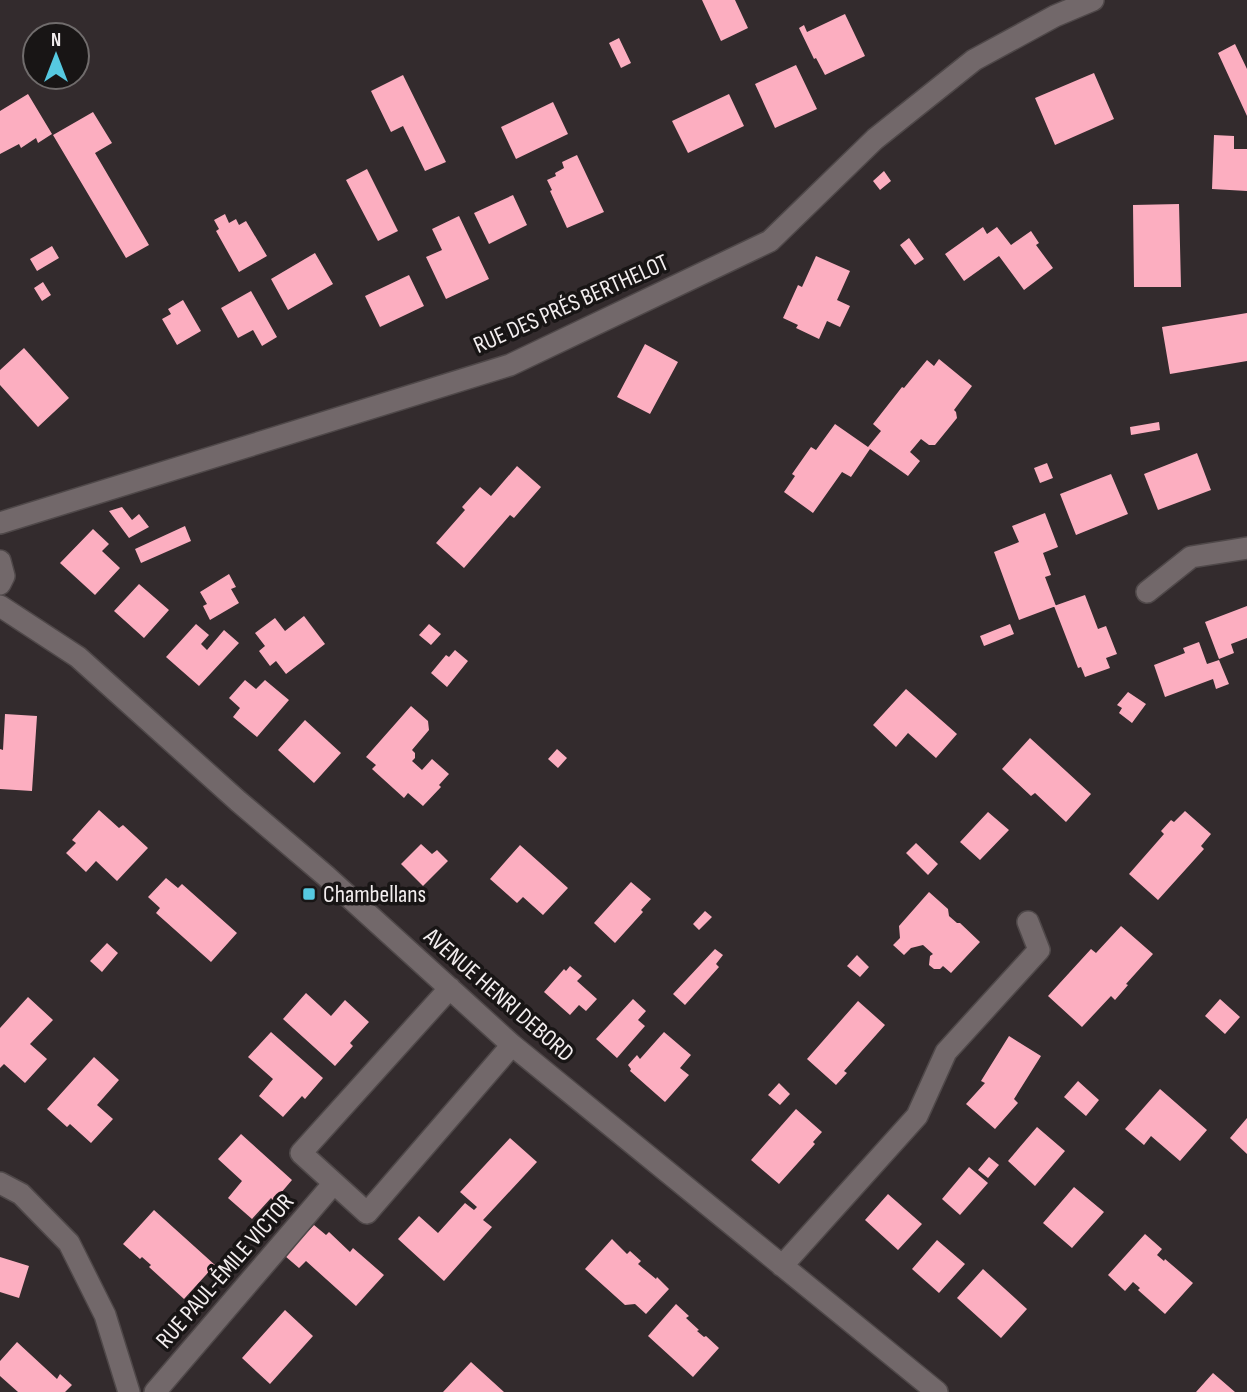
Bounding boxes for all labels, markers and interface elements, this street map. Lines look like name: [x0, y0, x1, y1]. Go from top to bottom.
north arrow: [21, 21, 91, 91]
text: N: [51, 29, 61, 52]
street label: RUE DES PRÉS BERTHELOT: [469, 248, 673, 360]
place label: Chambellans: [323, 880, 426, 909]
marker: Chambellans: [301, 886, 317, 902]
street label: AVENUE HENRI DEBORD: [417, 921, 580, 1068]
street label: RUE PAUL-ÉMILE VICTOR: [150, 1188, 300, 1354]

